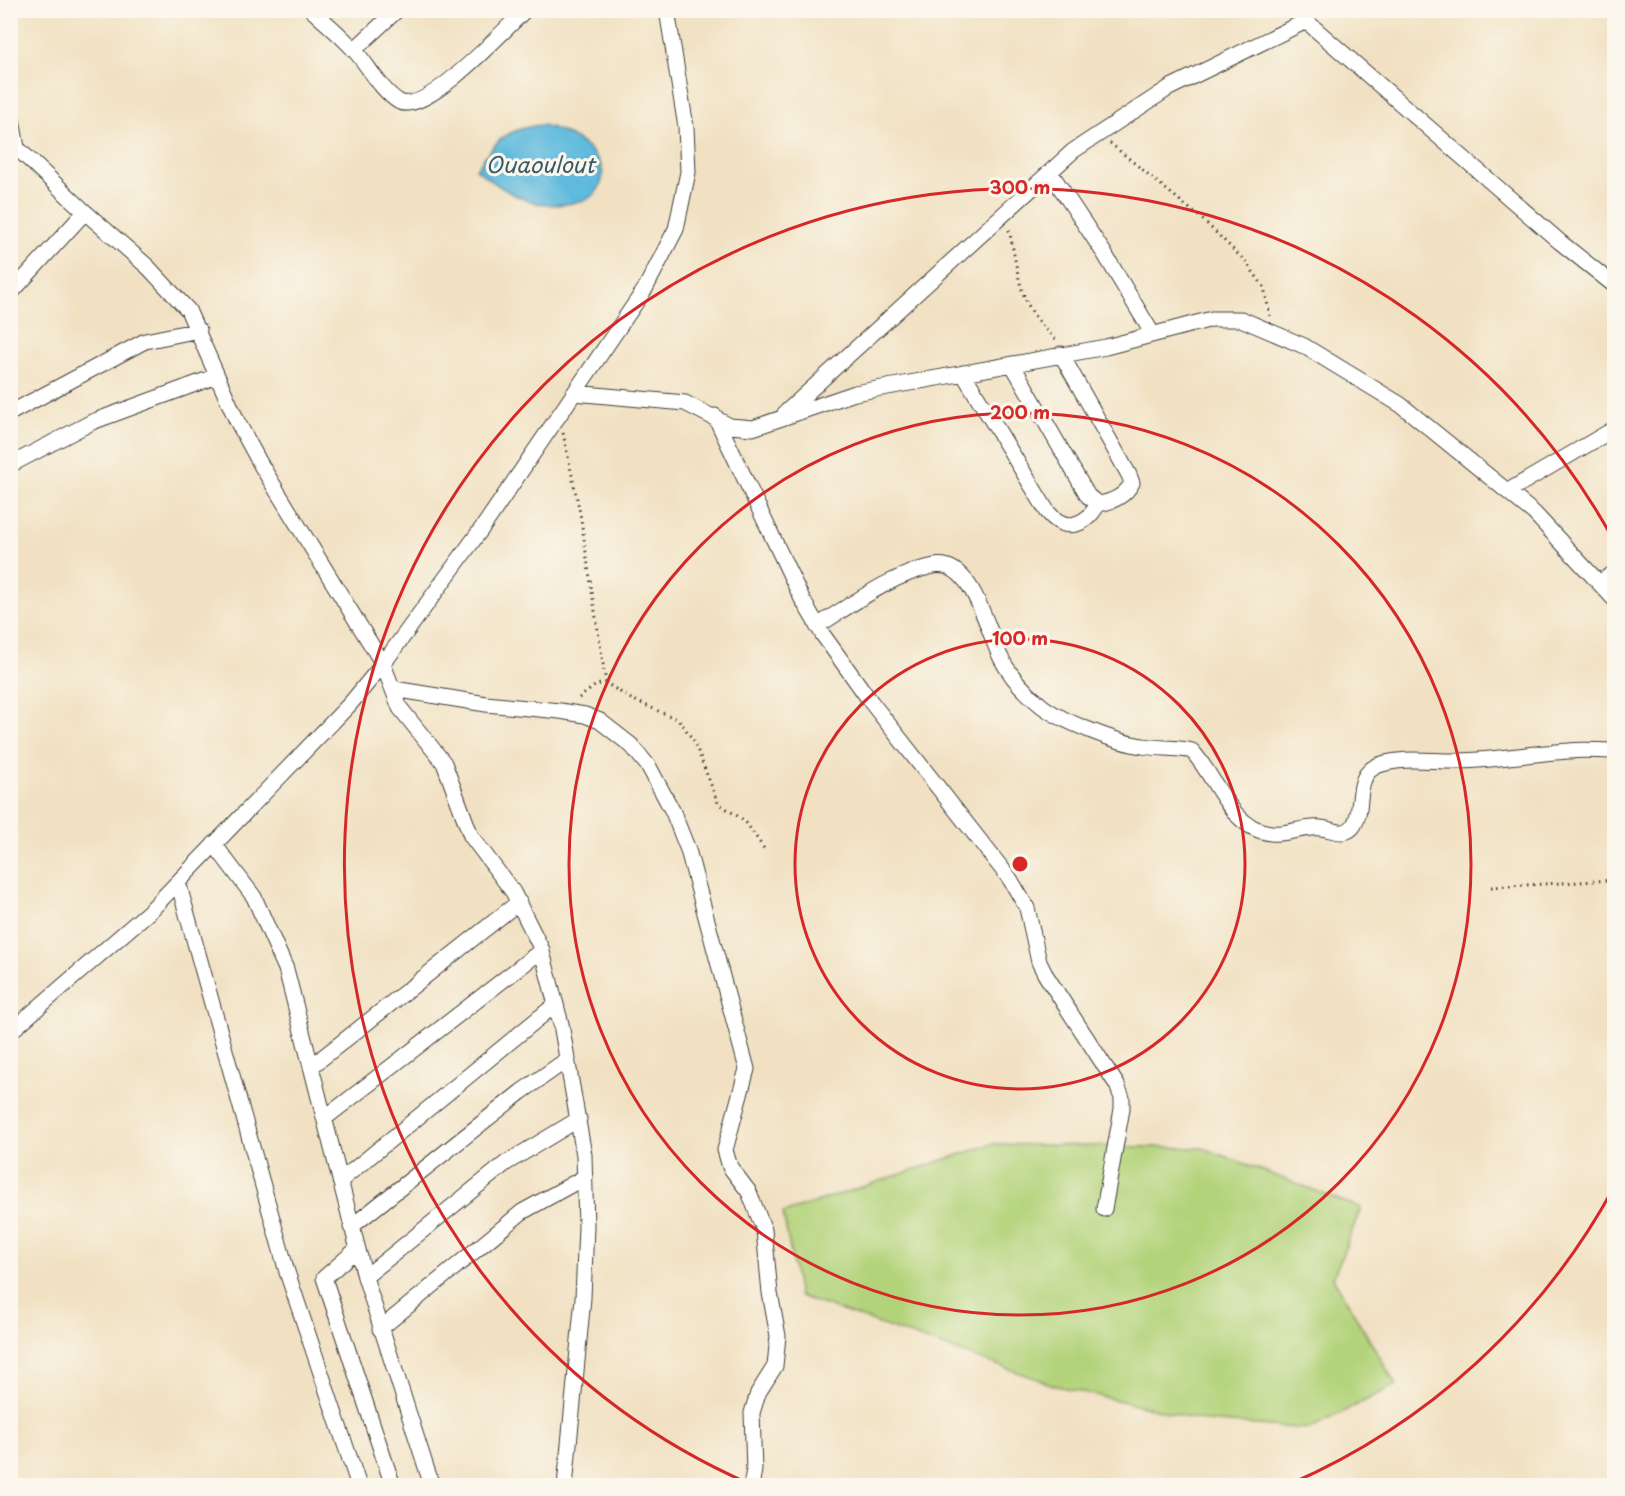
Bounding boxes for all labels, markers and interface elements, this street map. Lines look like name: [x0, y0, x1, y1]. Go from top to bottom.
water label: Ouaoulout: [486, 147, 597, 180]
text: 300 m: [990, 173, 1050, 200]
text: 200 m: [990, 398, 1050, 425]
text: 100 m: [992, 624, 1048, 651]
centre of rings: [1010, 854, 1030, 874]

